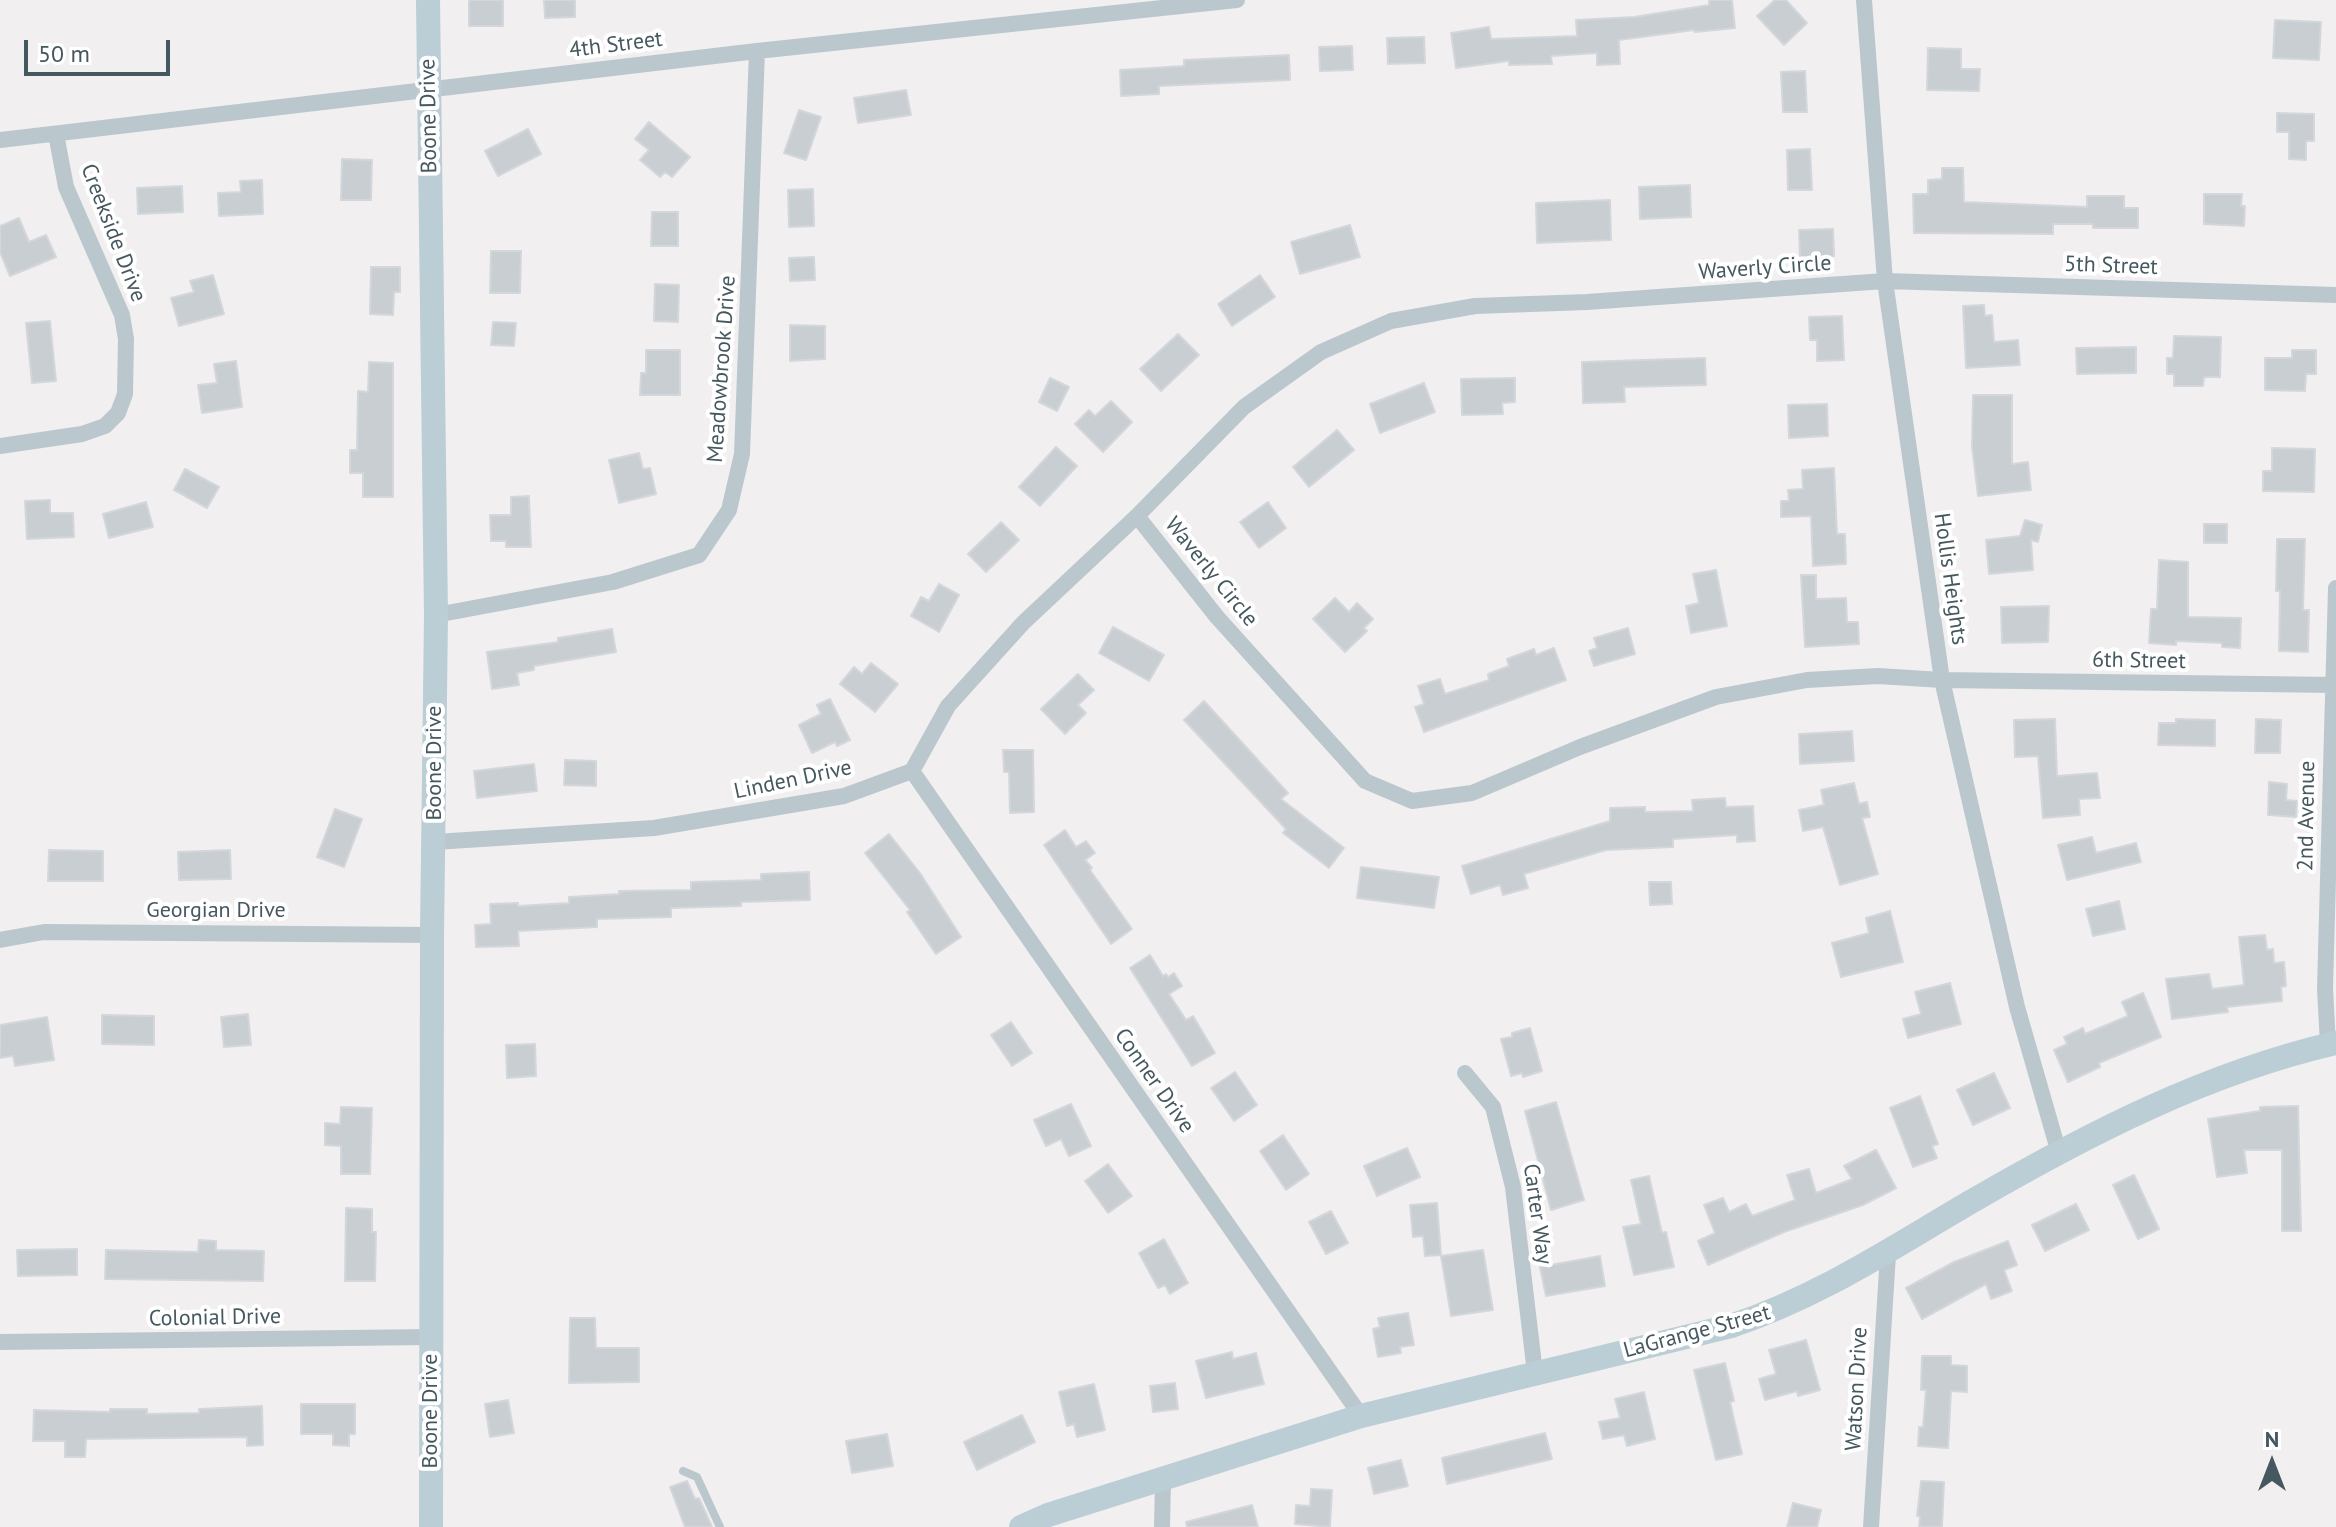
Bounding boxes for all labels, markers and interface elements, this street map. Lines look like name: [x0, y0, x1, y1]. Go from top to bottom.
scale bar: [28, 24, 174, 74]
street label: 4th Street: [568, 26, 664, 64]
text: 50 m: [38, 38, 90, 69]
street label: Boone Drive: [415, 58, 443, 174]
street label: Creekside Drive: [75, 160, 151, 306]
street label: Waverly Circle: [1698, 250, 1832, 286]
street label: 5th Street: [2064, 251, 2158, 281]
street label: Meadowbrook Drive: [702, 274, 742, 464]
street label: Hollis Heights: [1928, 511, 1972, 647]
street label: Waverly Circle: [1159, 512, 1263, 632]
street label: 6th Street: [2092, 647, 2186, 675]
street label: Boone Drive: [422, 706, 448, 820]
street label: Linden Drive: [732, 755, 854, 805]
street label: 2nd Avenue: [2293, 761, 2321, 871]
street label: Georgian Drive: [146, 898, 286, 924]
street label: Conner Drive: [1108, 1024, 1200, 1138]
street label: Carter Way: [1517, 1162, 1557, 1266]
street label: LaGrange Street: [1621, 1300, 1773, 1364]
street label: Colonial Drive: [149, 1304, 281, 1332]
street label: Watson Drive: [1841, 1326, 1873, 1452]
street label: Boone Drive: [418, 1354, 444, 1468]
north arrow: [2232, 1423, 2312, 1503]
text: N: [2265, 1425, 2279, 1453]

